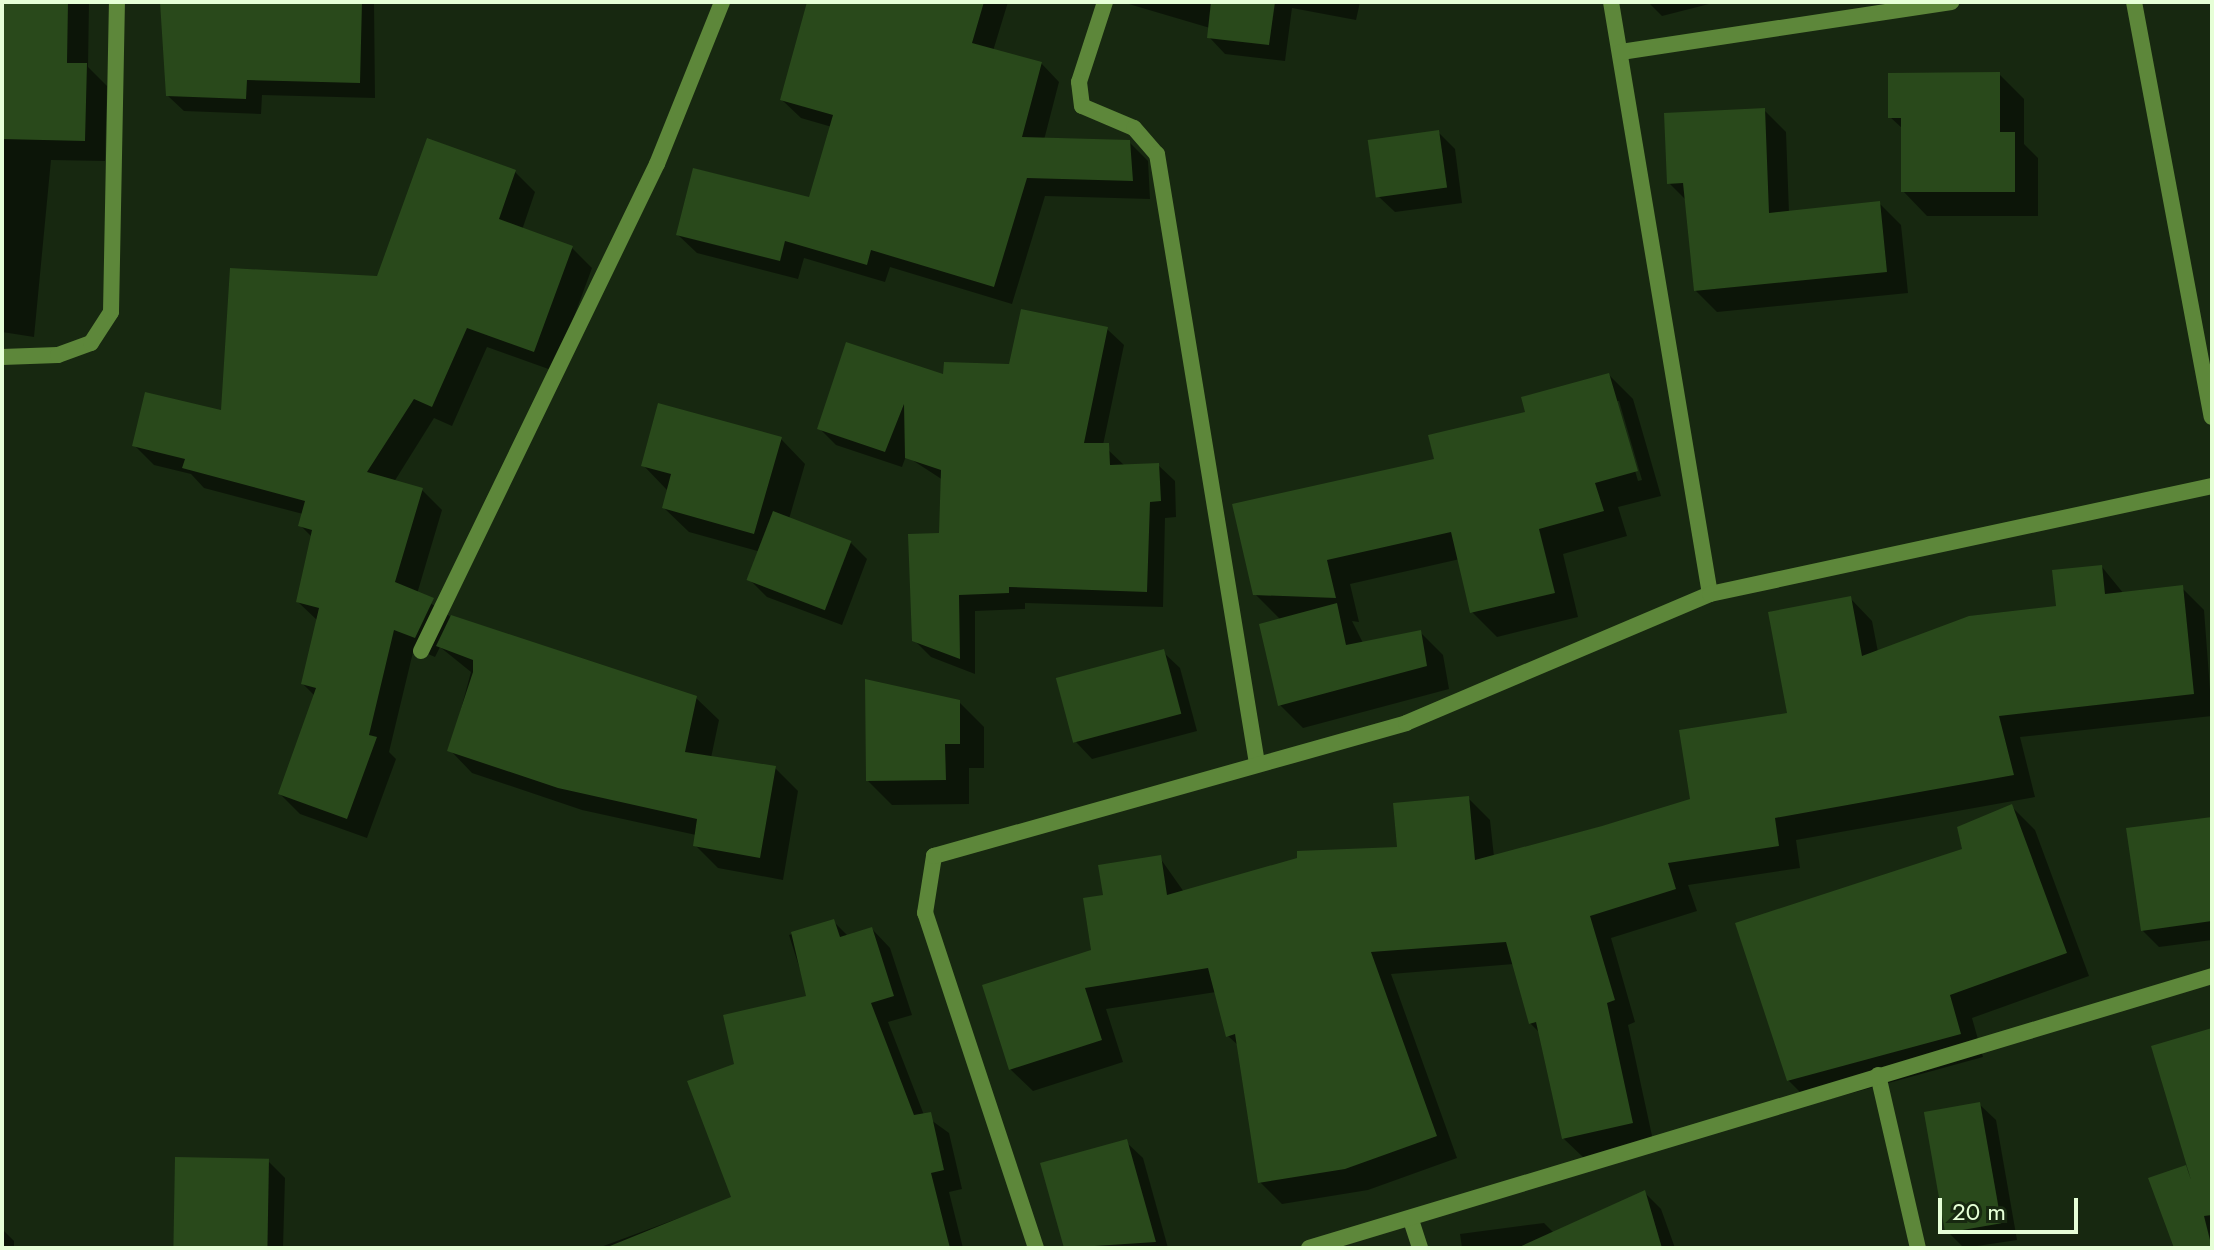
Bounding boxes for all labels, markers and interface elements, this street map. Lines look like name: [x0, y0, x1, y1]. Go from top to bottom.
scale bar: [1942, 1182, 2082, 1232]
text: 20 m: [1952, 1194, 2006, 1229]

